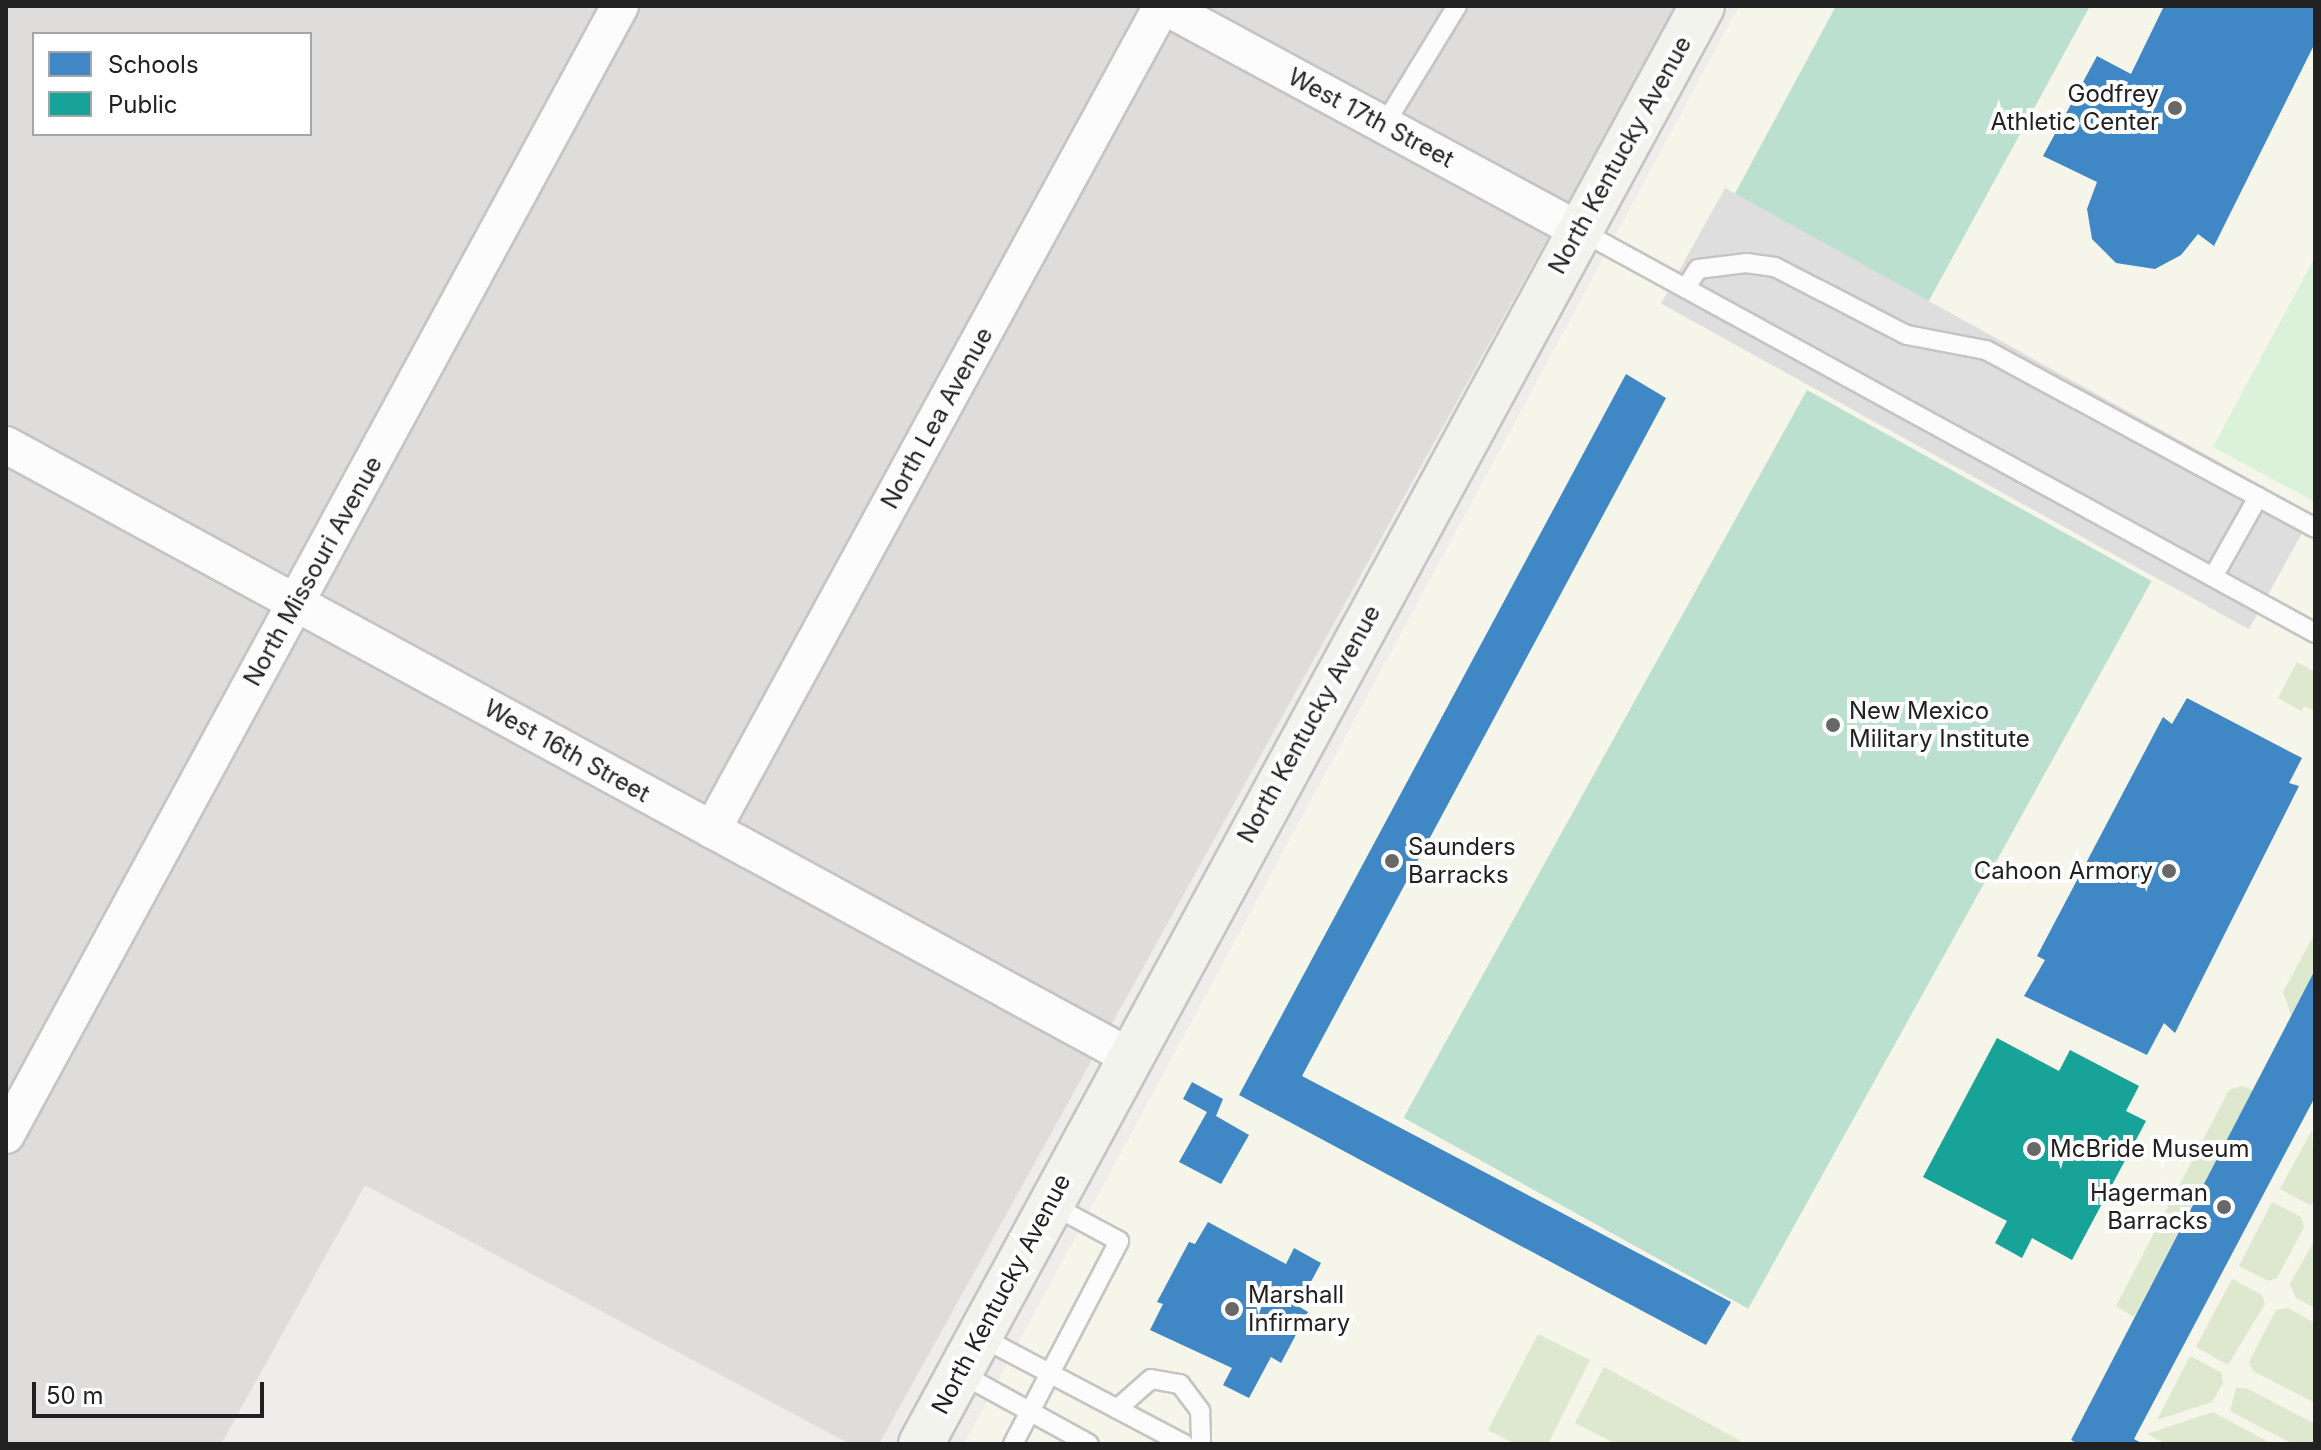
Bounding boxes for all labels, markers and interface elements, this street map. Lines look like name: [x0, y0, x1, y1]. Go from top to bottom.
street label: North Kentucky Avenue: [1543, 31, 1697, 279]
legend: [32, 32, 312, 136]
text: Schools: [108, 50, 199, 79]
street label: West 17th Street: [1283, 62, 1459, 174]
place label: Godfrey Athletic Center: [1991, 80, 2159, 136]
text: Public: [108, 90, 178, 119]
marker: Godfrey Athletic Center: [2166, 99, 2184, 117]
street label: North Lea Avenue: [875, 322, 999, 514]
street label: North Missouri Avenue: [238, 451, 388, 691]
street label: North Kentucky Avenue: [1232, 600, 1386, 848]
street label: West 16th Street: [479, 694, 655, 808]
place label: New Mexico Military Institute: [1849, 697, 2030, 753]
marker: New Mexico Military Institute: [1824, 716, 1842, 734]
place label: Saunders Barracks: [1408, 833, 1516, 889]
marker: Saunders Barracks: [1383, 852, 1401, 870]
place label: Cahoon Armory: [1974, 857, 2153, 885]
marker: Cahoon Armory: [2160, 862, 2178, 880]
place label: McBride Museum: [2050, 1135, 2250, 1163]
marker: McBride Museum: [2025, 1140, 2043, 1158]
street label: North Kentucky Avenue: [925, 1169, 1077, 1419]
place label: Hagerman Barracks: [2090, 1179, 2208, 1235]
marker: Hagerman Barracks: [2215, 1198, 2233, 1216]
place label: Marshall Infirmary: [1248, 1281, 1350, 1337]
marker: Marshall Infirmary: [1223, 1300, 1241, 1318]
scale bar: [36, 1366, 268, 1416]
text: 50 m: [46, 1381, 104, 1410]

